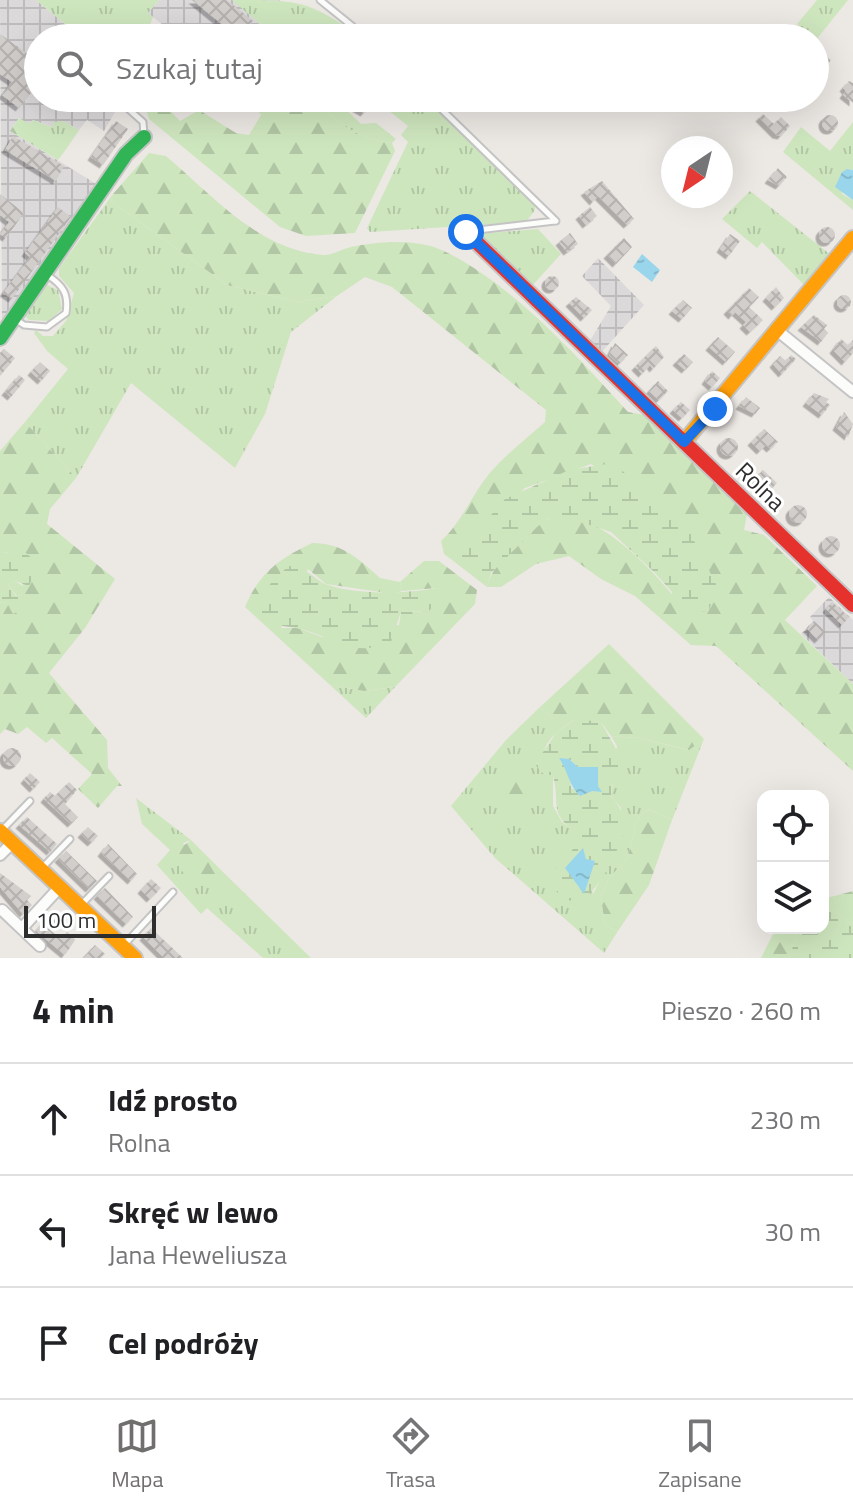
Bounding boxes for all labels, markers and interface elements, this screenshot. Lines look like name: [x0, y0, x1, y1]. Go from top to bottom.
search box: [24, 24, 829, 112]
text: Szukaj tutaj: [116, 45, 263, 91]
icon: search: [52, 46, 96, 90]
north arrow: [661, 136, 733, 208]
route start: [448, 214, 484, 250]
route end: [697, 391, 733, 427]
street label: Rolna: [728, 453, 794, 519]
map controls: [757, 790, 829, 934]
button: locate: [757, 790, 829, 862]
button: layers: [757, 862, 829, 934]
scale bar: [24, 902, 156, 938]
text: 100 m: [36, 903, 96, 937]
text: 4 min: [32, 984, 115, 1036]
text: Pieszo · 260 m: [661, 991, 821, 1030]
text: Idź prosto: [108, 1077, 238, 1123]
icon: ahead: [32, 1097, 76, 1141]
text: 230 m: [750, 1100, 821, 1139]
text: Rolna: [108, 1123, 171, 1162]
text: Skręć w lewo: [108, 1189, 279, 1235]
icon: left: [32, 1209, 76, 1253]
text: 30 m: [764, 1212, 821, 1251]
text: Jana Heweliusza: [108, 1235, 287, 1274]
text: Cel podróży: [108, 1320, 259, 1366]
icon: arrive: [32, 1321, 76, 1365]
tab: Mapa: [111, 1414, 163, 1496]
tab: Trasa: [386, 1414, 436, 1496]
tab: Zapisane: [658, 1414, 742, 1496]

